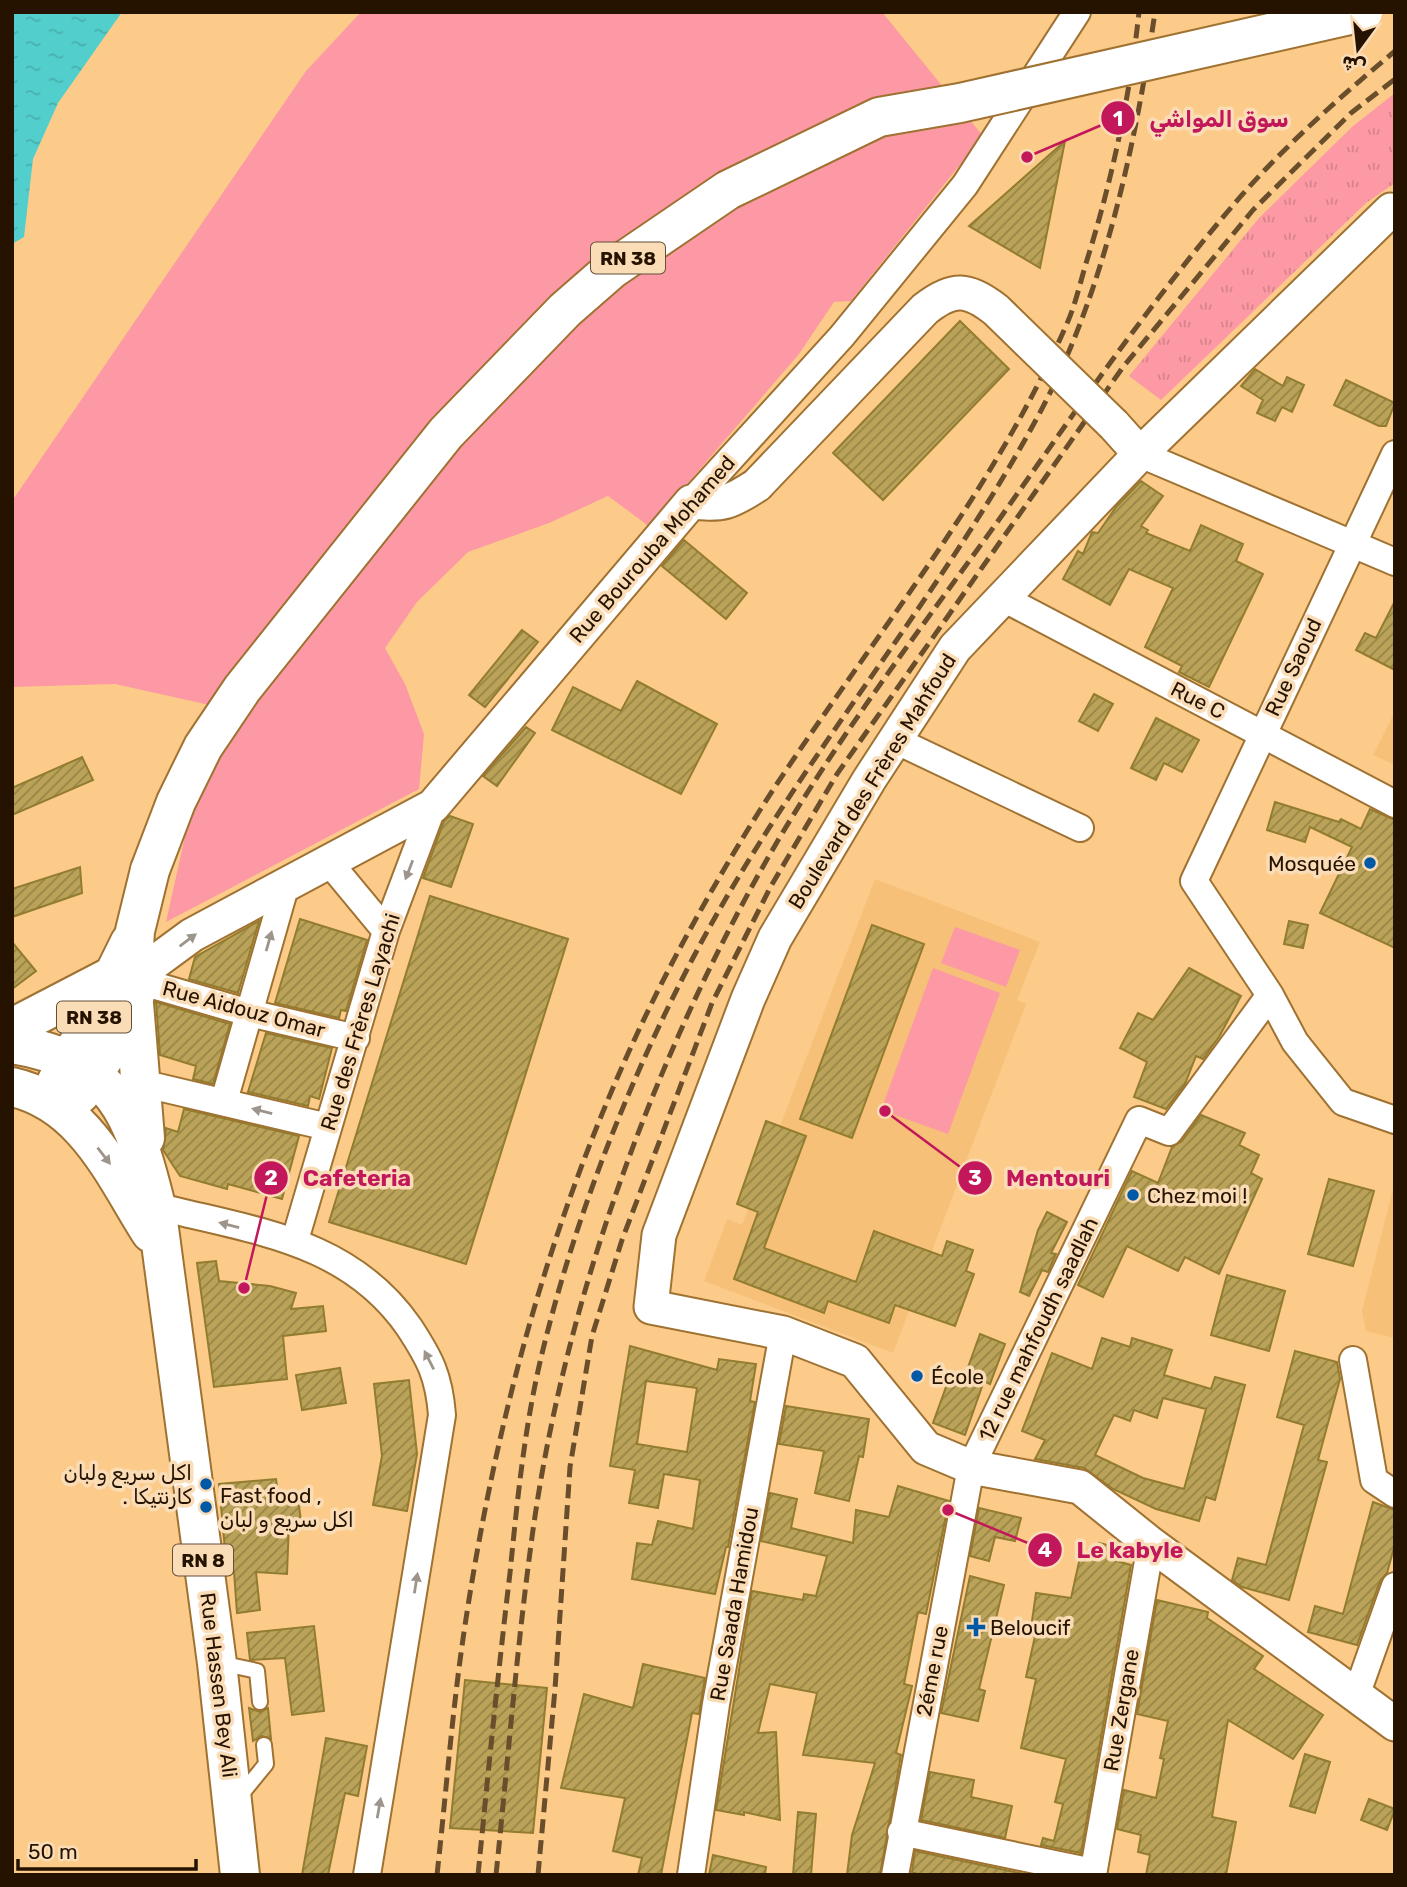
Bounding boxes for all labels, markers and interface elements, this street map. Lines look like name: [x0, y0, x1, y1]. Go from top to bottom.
north arrow: [1323, 14, 1393, 84]
text: ش: [1339, 51, 1368, 79]
callout: سوق المواشي: [1101, 96, 1303, 140]
text: سوق المواشي: [1149, 105, 1289, 137]
text: 1: [1113, 106, 1123, 131]
road number: RN 38: [591, 242, 665, 274]
street label: Rue Bourouba Mohamed: [564, 450, 740, 648]
street label: Rue Saoud: [1259, 614, 1327, 720]
street label: Boulevard des Frères Mahfoud: [783, 649, 961, 913]
street label: Rue C: [1167, 676, 1229, 724]
place label: Mosquée: [1268, 851, 1356, 876]
marker: Mosquée: [1362, 855, 1378, 871]
one-way arrow: [403, 860, 414, 881]
street label: Rue des Frères Layachi: [315, 910, 405, 1134]
one-way arrow: [265, 930, 275, 951]
one-way arrow: [178, 932, 196, 947]
street label: Rue Aidouz Omar: [160, 975, 328, 1043]
road number: RN 38: [57, 1001, 131, 1032]
one-way arrow: [251, 1105, 273, 1116]
one-way arrow: [96, 1146, 111, 1164]
callout: Cafeteria: [254, 1156, 425, 1200]
callout: Mentouri: [957, 1156, 1124, 1200]
text: Cafeteria: [303, 1164, 411, 1192]
text: Mentouri: [1006, 1164, 1110, 1192]
text: 2: [264, 1165, 278, 1190]
text: 3: [968, 1165, 982, 1190]
place label: Chez moi !: [1147, 1183, 1247, 1208]
marker: Chez moi !: [1125, 1187, 1141, 1203]
street label: 12 rue mahfoudh saadlah: [973, 1213, 1103, 1445]
one-way arrow: [218, 1219, 240, 1230]
one-way arrow: [423, 1350, 435, 1370]
place label: École: [931, 1364, 984, 1389]
marker: École: [909, 1368, 925, 1384]
place label: اكل سريع ولبان . كارنتيكا: [63, 1460, 193, 1509]
marker: اكل سريع ولبان . كارنتيكا: [198, 1476, 214, 1492]
place label: Fast food , اكل سريع و لبان: [220, 1483, 354, 1535]
marker: Fast food , اكل سريع و لبان: [198, 1499, 214, 1515]
street label: Rue Saada Hamidou: [705, 1505, 763, 1703]
callout: Le kabyle: [1027, 1528, 1197, 1572]
text: Le kabyle: [1077, 1536, 1183, 1564]
text: 4: [1038, 1537, 1052, 1562]
road number: RN 8: [173, 1544, 233, 1576]
one-way arrow: [411, 1572, 422, 1594]
street label: Rue Hassen Bey Ali: [195, 1591, 243, 1779]
place label: Beloucif: [990, 1615, 1070, 1640]
marker: Beloucif: [968, 1619, 984, 1635]
street label: 2éme rue: [911, 1623, 953, 1719]
street label: Rue Zergane: [1098, 1647, 1144, 1773]
one-way arrow: [374, 1796, 385, 1818]
scale bar: [18, 1828, 196, 1872]
text: 50 m: [28, 1839, 78, 1864]

